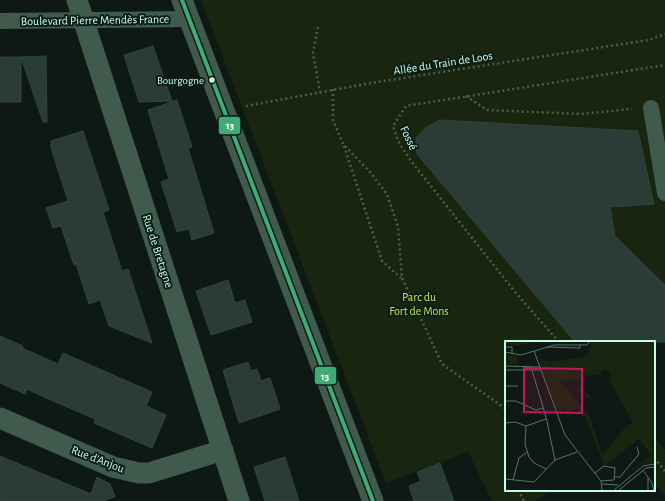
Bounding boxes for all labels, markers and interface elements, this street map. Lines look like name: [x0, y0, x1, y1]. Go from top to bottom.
street label: Boulevard Pierre Mendès France: [21, 13, 169, 27]
street label: Allée du Train de Loos: [392, 49, 494, 77]
place label: Bourgogne: [157, 75, 204, 86]
marker: Bourgogne: [207, 75, 217, 85]
line badge: 13: [218, 116, 241, 135]
text: 13: [226, 120, 235, 131]
street label: Fossé: [398, 124, 420, 152]
street label: Rue de Bretagne: [140, 213, 176, 289]
park label: Parc du Fort de Mons: [389, 291, 449, 317]
inset map: [505, 341, 655, 491]
line badge: 13: [314, 366, 337, 385]
text: 13: [321, 371, 330, 382]
street label: Rue d'Anjou: [69, 443, 126, 476]

